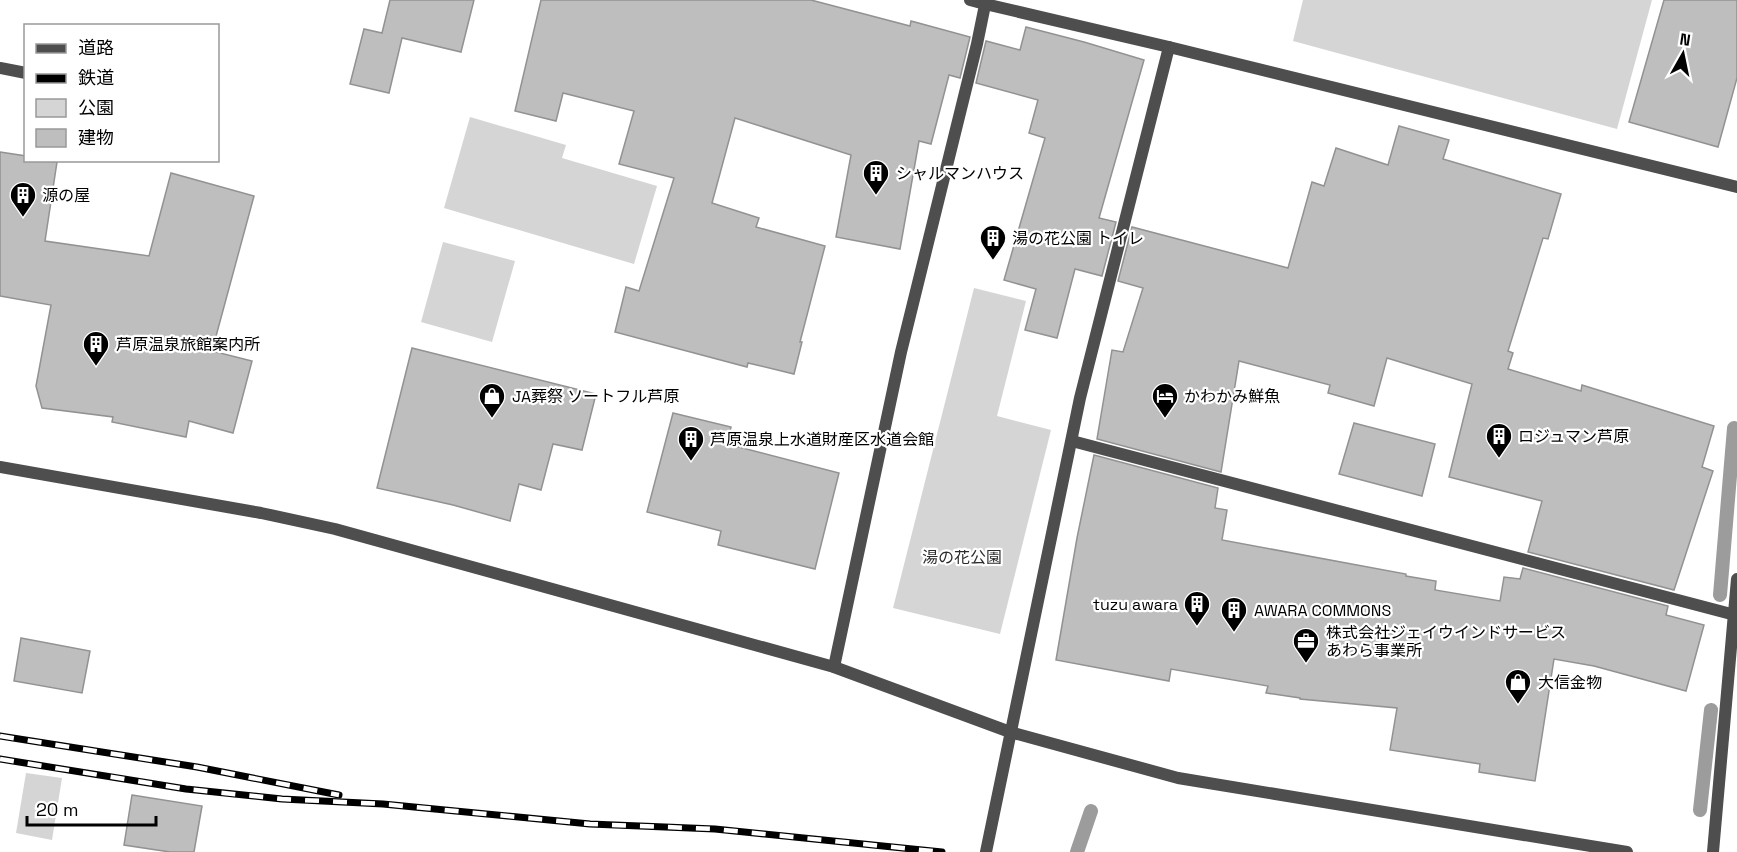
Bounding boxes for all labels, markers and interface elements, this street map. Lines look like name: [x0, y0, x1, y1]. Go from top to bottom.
legend: [24, 24, 219, 162]
north arrow: [1653, 24, 1713, 84]
text: N: [1678, 28, 1692, 51]
text: 道路: [78, 36, 114, 59]
text: 鉄道: [78, 66, 114, 89]
text: 公園: [78, 96, 114, 119]
text: 建物: [78, 126, 114, 149]
building icon: シャルマンハウス: [861, 158, 891, 196]
place label: シャルマンハウス: [896, 163, 1024, 184]
building icon: 源の屋: [8, 180, 38, 218]
place label: 源の屋: [42, 185, 90, 206]
building icon: 湯の花公園 トイレ: [978, 223, 1008, 261]
place label: 湯の花公園 トイレ: [1012, 228, 1144, 249]
building icon: 芦原温泉旅館案内所: [81, 329, 111, 367]
place label: 芦原温泉旅館案内所: [116, 334, 260, 355]
shop icon: JA葬祭 ソートフル芦原: [477, 381, 507, 419]
hotel icon: かわかみ鮮魚: [1150, 381, 1180, 419]
place label: JA葬祭 ソートフル芦原: [512, 386, 679, 407]
place label: かわかみ鮮魚: [1184, 386, 1280, 407]
building icon: ロジュマン芦原: [1484, 421, 1514, 459]
building icon: 芦原温泉上水道財産区水道会館: [676, 424, 706, 462]
place label: ロジュマン芦原: [1518, 426, 1629, 447]
place label: 芦原温泉上水道財産区水道会館: [710, 429, 934, 450]
park label: 湯の花公園: [922, 547, 1002, 568]
building icon: tuzu awara: [1182, 589, 1212, 627]
place label: tuzu awara: [1093, 594, 1178, 615]
building icon: AWARA COMMONS: [1219, 595, 1249, 633]
place label: AWARA COMMONS: [1254, 600, 1391, 621]
place label: 株式会社ジェイウインドサービス あわら事業所: [1326, 622, 1566, 661]
office icon: 株式会社ジェイウインドサービス あわら事業所: [1291, 626, 1321, 664]
shop icon: 大信金物: [1503, 667, 1533, 705]
place label: 大信金物: [1538, 672, 1602, 693]
scale bar: [27, 789, 156, 827]
text: 20 m: [36, 798, 79, 821]

